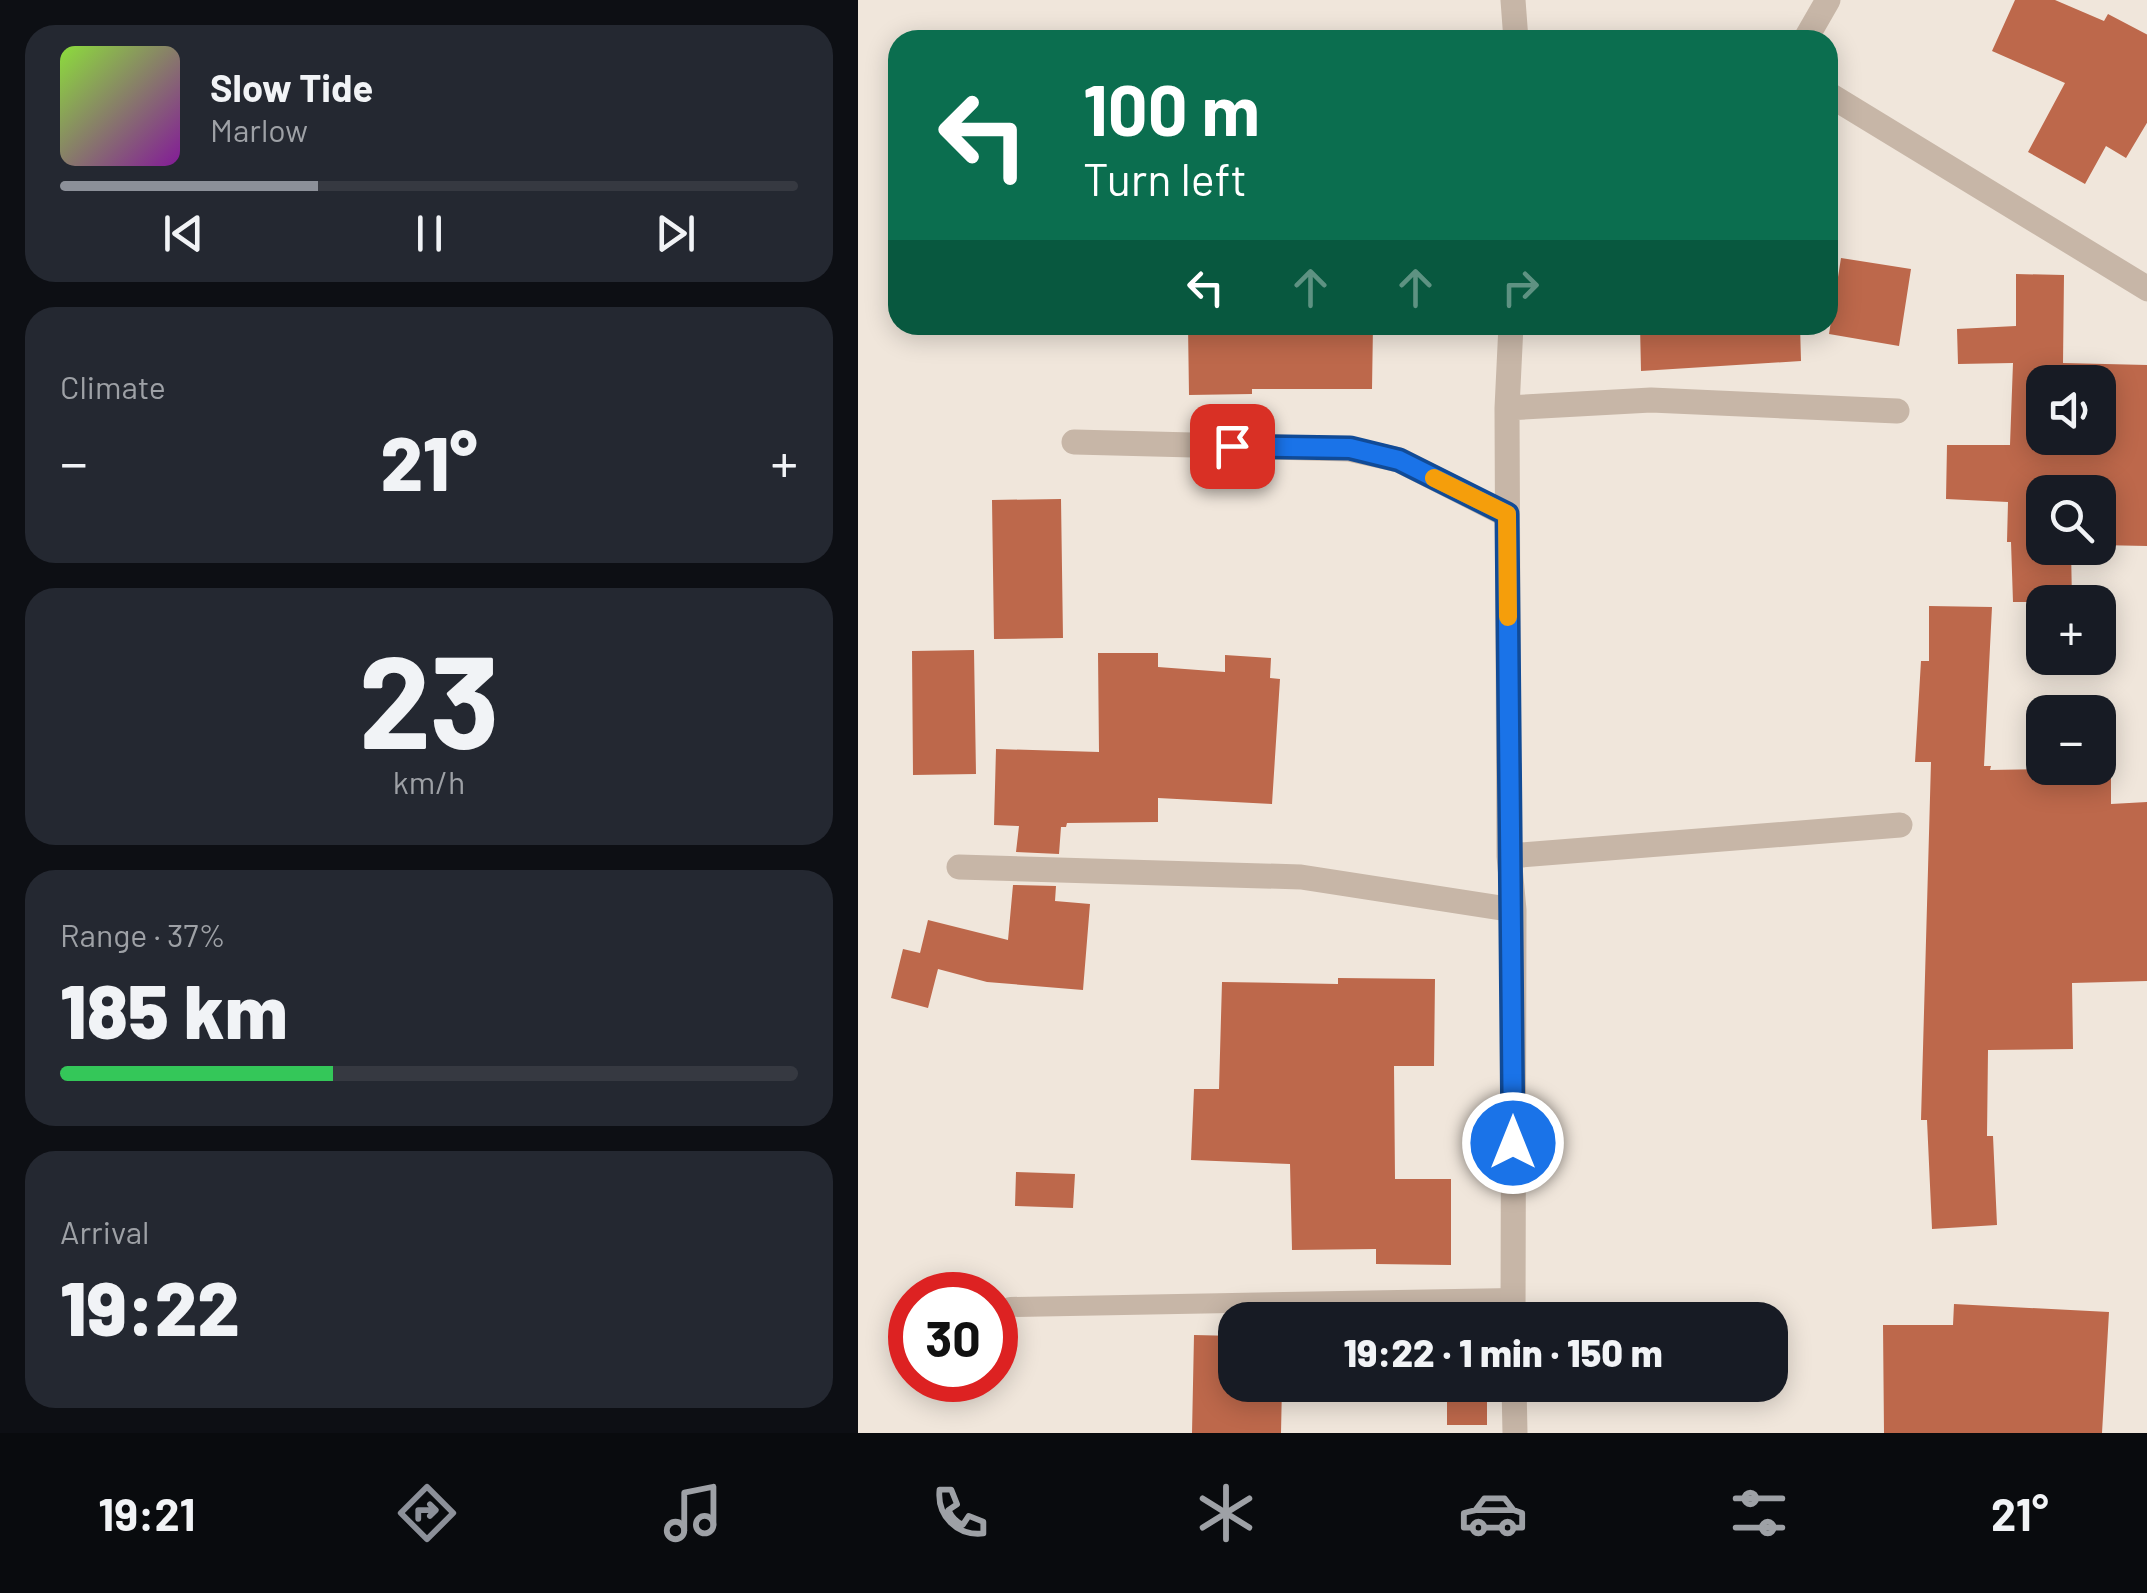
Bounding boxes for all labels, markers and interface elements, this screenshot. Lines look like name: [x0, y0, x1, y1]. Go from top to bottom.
text: Slow Tide: [210, 64, 373, 110]
text: 100 m: [1083, 66, 1260, 150]
icon: left: [918, 70, 1048, 200]
text: Marlow: [210, 110, 308, 148]
text: Turn left: [1083, 151, 1247, 205]
icon: previous: [156, 206, 211, 261]
icon: pause: [402, 206, 457, 261]
icon: next: [648, 206, 703, 261]
icon: left: [1178, 260, 1233, 315]
icon: ahead: [1283, 260, 1338, 315]
icon: ahead: [1388, 260, 1443, 315]
icon: right: [1493, 260, 1548, 315]
map controls: [2026, 365, 2116, 785]
button: sound: [2026, 365, 2116, 455]
text: Climate: [60, 367, 166, 405]
pin: [1190, 404, 1275, 489]
text: 21°: [380, 416, 478, 506]
icon: arrive: [1205, 419, 1260, 474]
text: −: [60, 428, 88, 494]
text: +: [770, 428, 798, 494]
button: search: [2026, 475, 2116, 565]
button: +: [2026, 585, 2116, 675]
text: 23: [358, 619, 500, 775]
button: −: [2026, 695, 2116, 785]
text: km/h: [393, 762, 465, 800]
text: Range · 37%: [60, 915, 226, 953]
text: 185 km: [60, 964, 288, 1054]
position arrow: [1461, 1091, 1565, 1195]
text: Arrival: [60, 1212, 149, 1250]
text: 19:22: [60, 1261, 240, 1351]
speed limit sign: 30: [888, 1272, 1018, 1402]
text: 19:22 · 1 min · 150 m: [1343, 1329, 1663, 1375]
icon: directions: [392, 1478, 462, 1548]
icon: music: [658, 1478, 728, 1548]
icon: phone: [925, 1478, 995, 1548]
icon: climate: [1191, 1478, 1261, 1548]
icon: car: [1458, 1478, 1528, 1548]
icon: filters: [1724, 1478, 1794, 1548]
text: 19:21: [98, 1486, 195, 1540]
text: 21°: [1991, 1486, 2049, 1540]

